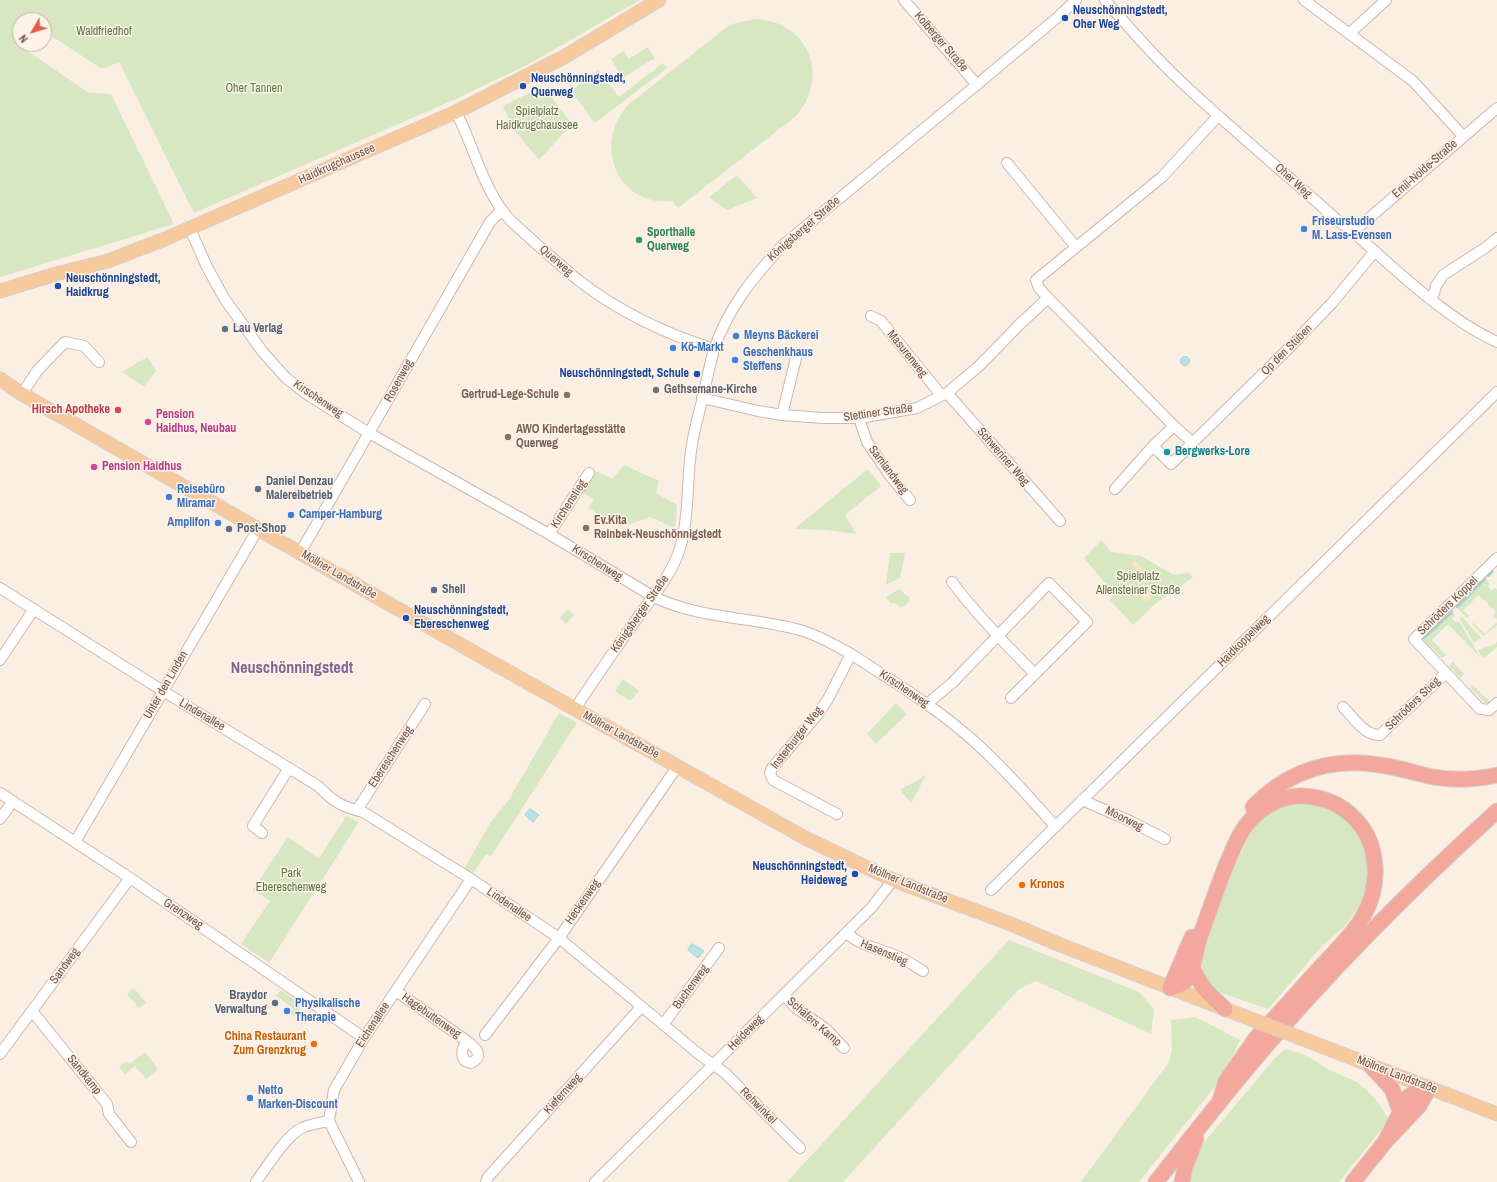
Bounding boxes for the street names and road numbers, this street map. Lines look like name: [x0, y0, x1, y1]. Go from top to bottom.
street label: Kolberger Straße: [911, 9, 971, 75]
street label: Emil-Nolde-Straße: [1390, 137, 1460, 201]
street label: Haidkrugchaussee: [297, 141, 377, 187]
street label: Oher Weg: [1272, 161, 1314, 201]
street label: Königsberger Straße: [765, 194, 843, 264]
street label: Querweg: [536, 242, 576, 280]
street label: Op den Stüben: [1259, 322, 1315, 378]
street label: Masurenweg: [884, 328, 930, 380]
street label: Rosenweg: [381, 357, 417, 405]
street label: Kirschenweg: [290, 377, 346, 421]
street label: Stettiner Straße: [843, 401, 913, 425]
street label: Schweriner Weg: [974, 425, 1032, 489]
street label: Samlandweg: [865, 443, 911, 497]
street label: Kirchenstieg: [548, 477, 590, 531]
street label: Kirschenweg: [569, 542, 625, 584]
street label: Möllner Landstraße: [299, 548, 379, 602]
street label: Königsberger Straße: [608, 572, 672, 656]
street label: Schröders Koppel: [1415, 574, 1481, 638]
street label: Haidkoppelweg: [1215, 612, 1273, 670]
street label: Unter den Linden: [141, 648, 191, 722]
street label: Kirschenweg: [876, 667, 932, 711]
street label: Schröders Stieg: [1383, 674, 1443, 734]
street label: Lindenallee: [176, 696, 228, 734]
street label: Insterburger Weg: [768, 704, 826, 772]
street label: Möllner Landstraße: [580, 708, 662, 762]
street label: Ebereschenweg: [366, 723, 416, 791]
street label: Moorweg: [1103, 804, 1145, 834]
street label: Möllner Landstraße: [866, 861, 950, 907]
street label: Heckenweg: [562, 877, 604, 927]
street label: Lindenallee: [484, 885, 534, 925]
street label: Grenzweg: [160, 895, 206, 933]
street label: Hasenstieg: [858, 937, 910, 969]
street label: Sandweg: [47, 945, 83, 987]
street label: Buchenweg: [670, 962, 712, 1012]
street label: Hagebuttenweg: [399, 990, 463, 1042]
street label: Schäfers Kamp: [784, 994, 844, 1050]
street label: Eichenallee: [353, 1000, 393, 1050]
street label: Heideweg: [725, 1012, 767, 1054]
street label: Sandkamp: [64, 1052, 104, 1098]
street label: Möllner Landstraße: [1355, 1053, 1439, 1097]
street label: Kiefernweg: [541, 1071, 585, 1117]
street label: Rehwinkel: [737, 1085, 779, 1127]

